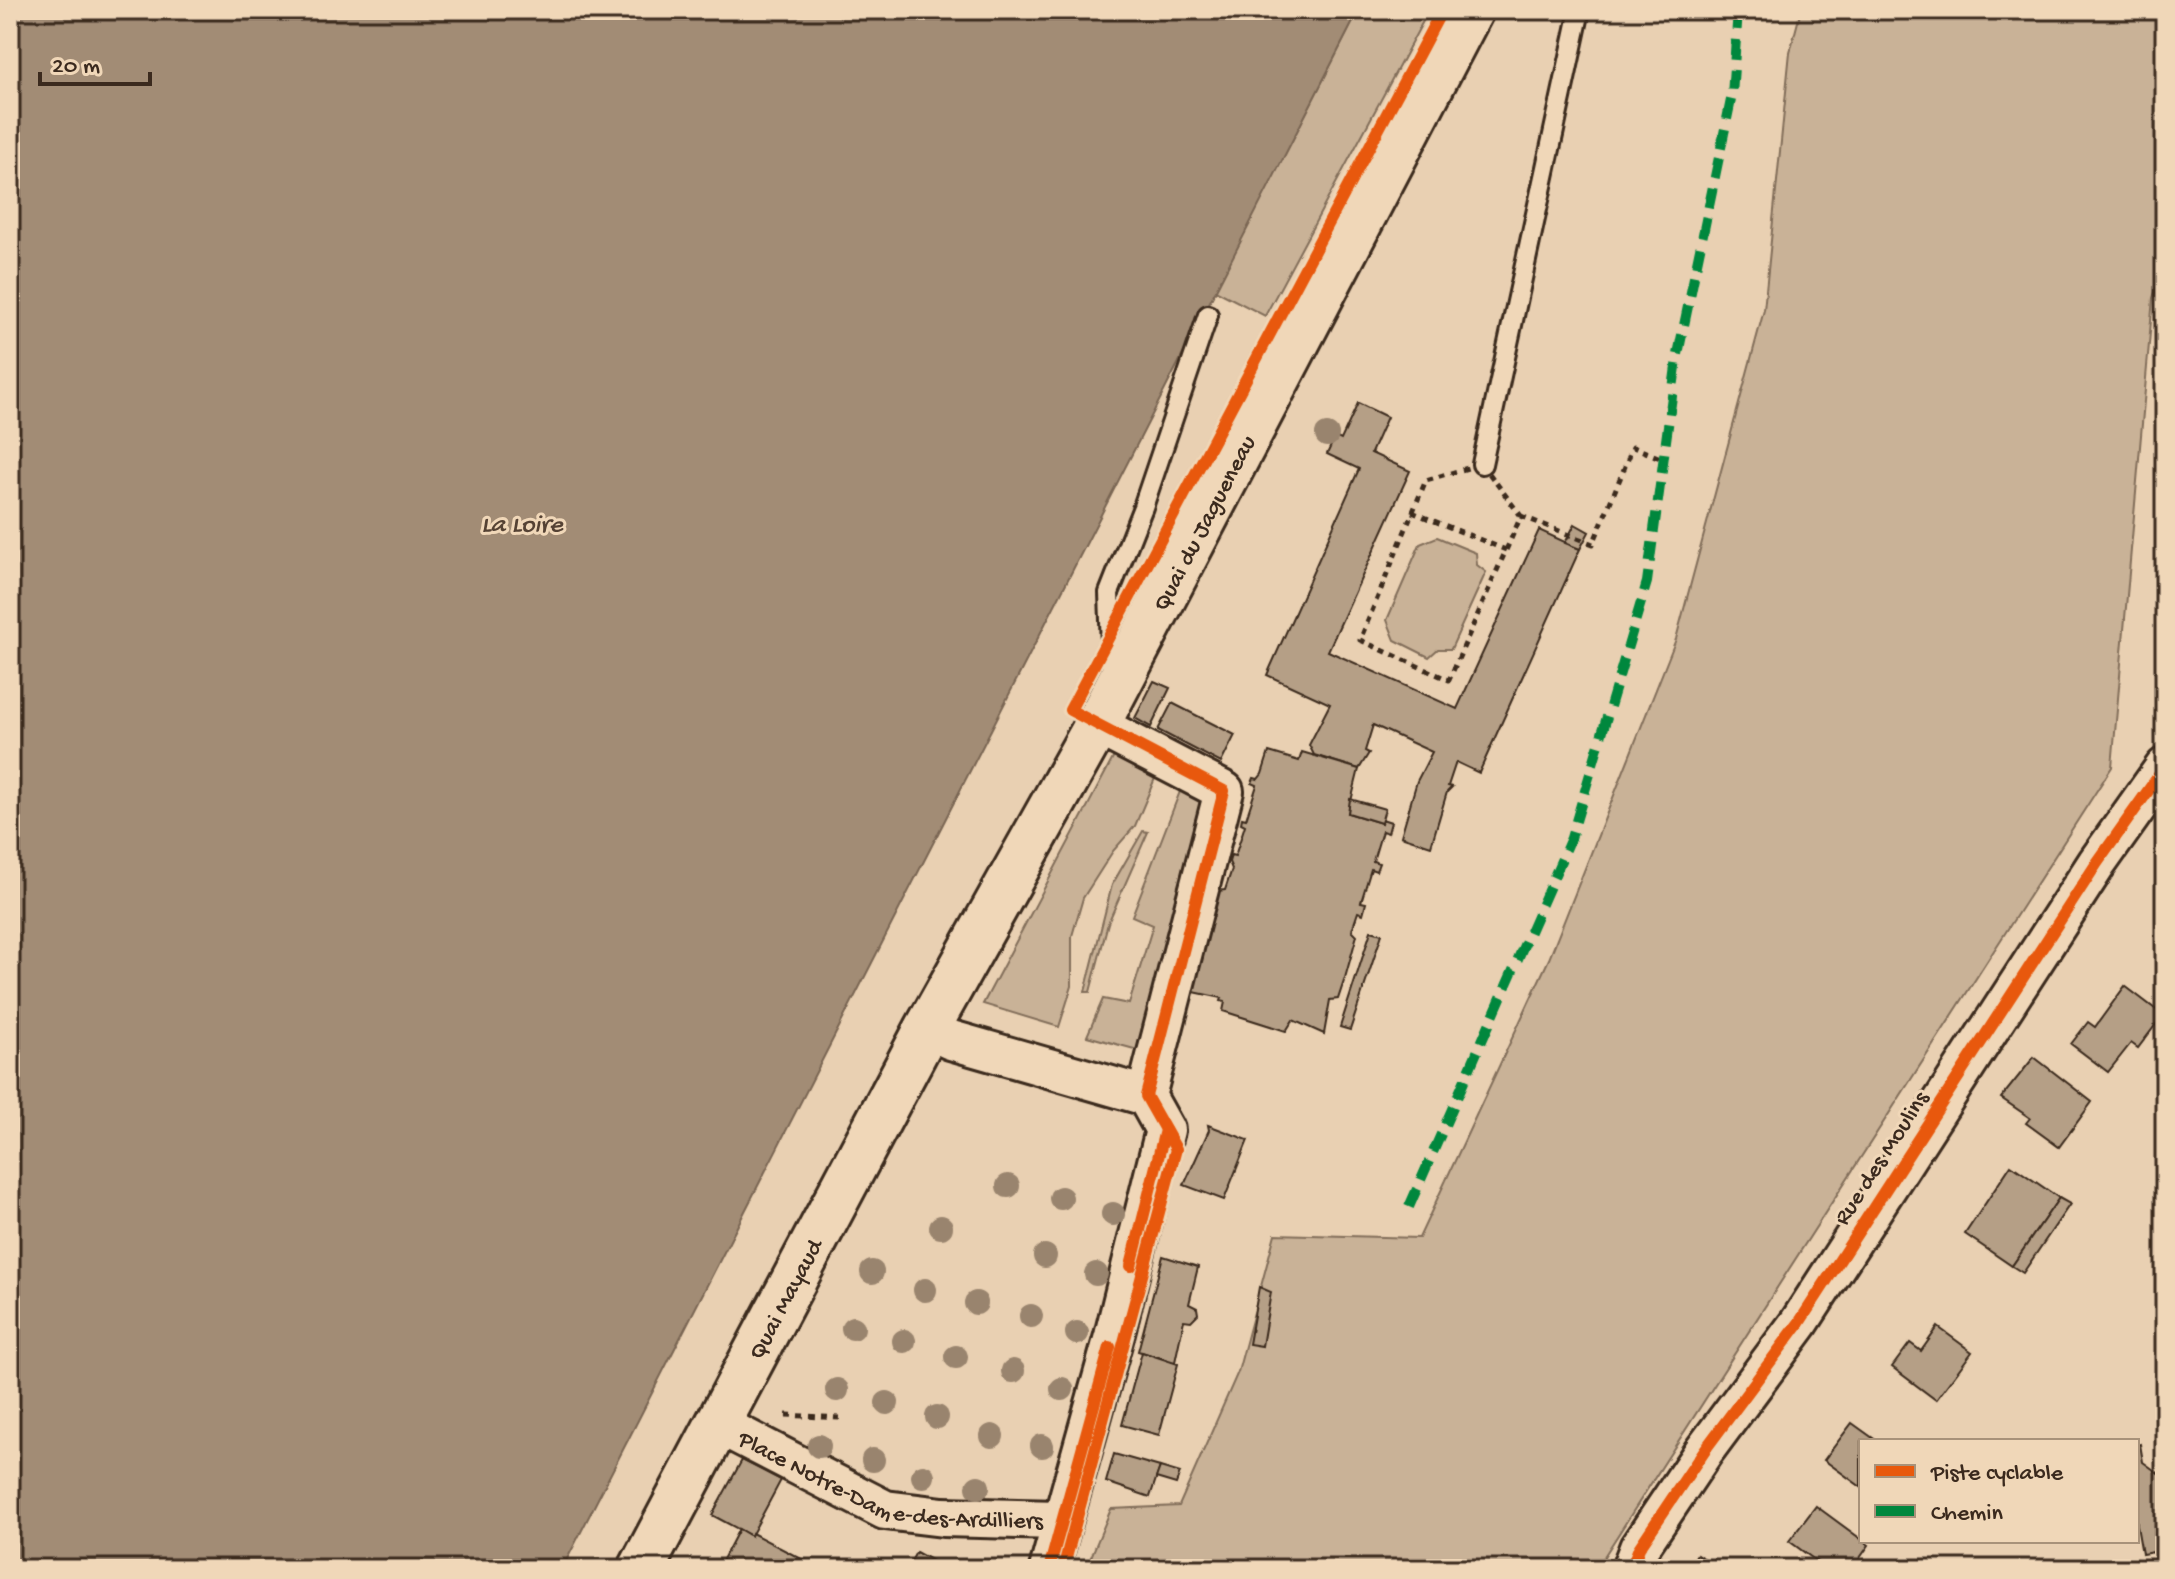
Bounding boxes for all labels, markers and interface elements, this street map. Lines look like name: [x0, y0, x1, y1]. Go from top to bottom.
scale bar: [40, 36, 150, 86]
text: 20 m: [52, 53, 100, 82]
street label: Quai du Jagueneau: [1148, 431, 1264, 617]
water label: La Loire: [481, 511, 564, 542]
street label: Rue des Moulins: [1829, 1085, 1938, 1231]
street label: Quai Mayaud: [744, 1233, 832, 1365]
street label: Place Notre-Dame-des-Ardilliers: [732, 1425, 1045, 1538]
legend: [1859, 1439, 2139, 1543]
text: Piste cyclable: [1930, 1460, 2064, 1489]
text: Chemin: [1931, 1500, 2004, 1529]

